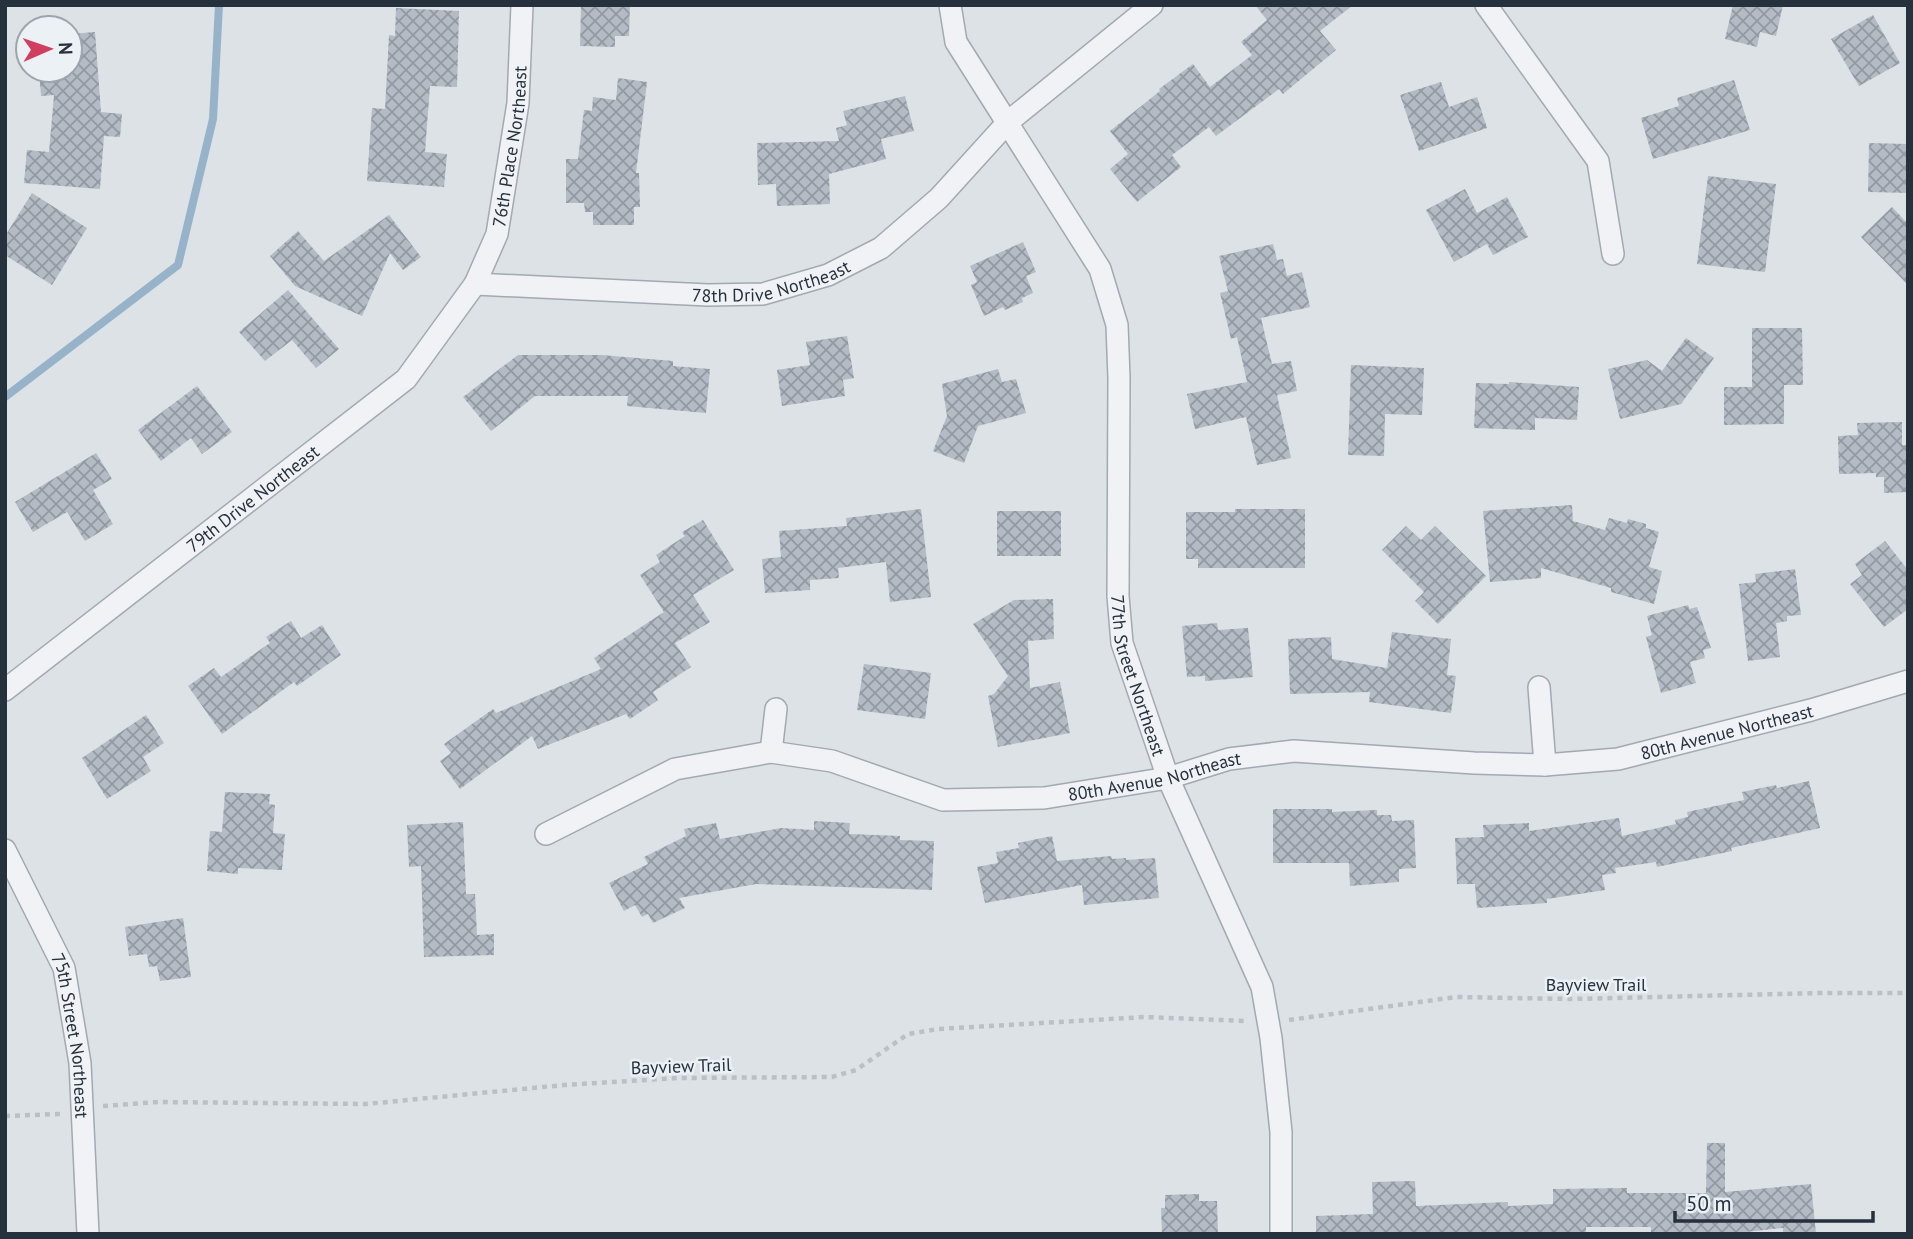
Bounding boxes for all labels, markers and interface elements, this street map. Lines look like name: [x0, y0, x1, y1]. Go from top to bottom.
north arrow: [14, 14, 84, 84]
text: N: [54, 42, 78, 55]
street label: 76th Place Northeast: [487, 65, 531, 229]
street label: 78th Drive Northeast: [691, 254, 854, 307]
street label: 79th Drive Northeast: [181, 440, 323, 557]
street label: 77th Street Northeast: [1106, 594, 1171, 759]
street label: 80th Avenue Northeast: [1638, 698, 1815, 764]
street label: 80th Avenue Northeast: [1066, 746, 1242, 806]
street label: 75th Street Northeast: [47, 949, 94, 1119]
street label: Bayview Trail: [1546, 973, 1647, 996]
street label: Bayview Trail: [630, 1053, 732, 1079]
scale bar: [1675, 1180, 1873, 1224]
text: 50 m: [1686, 1190, 1732, 1217]

